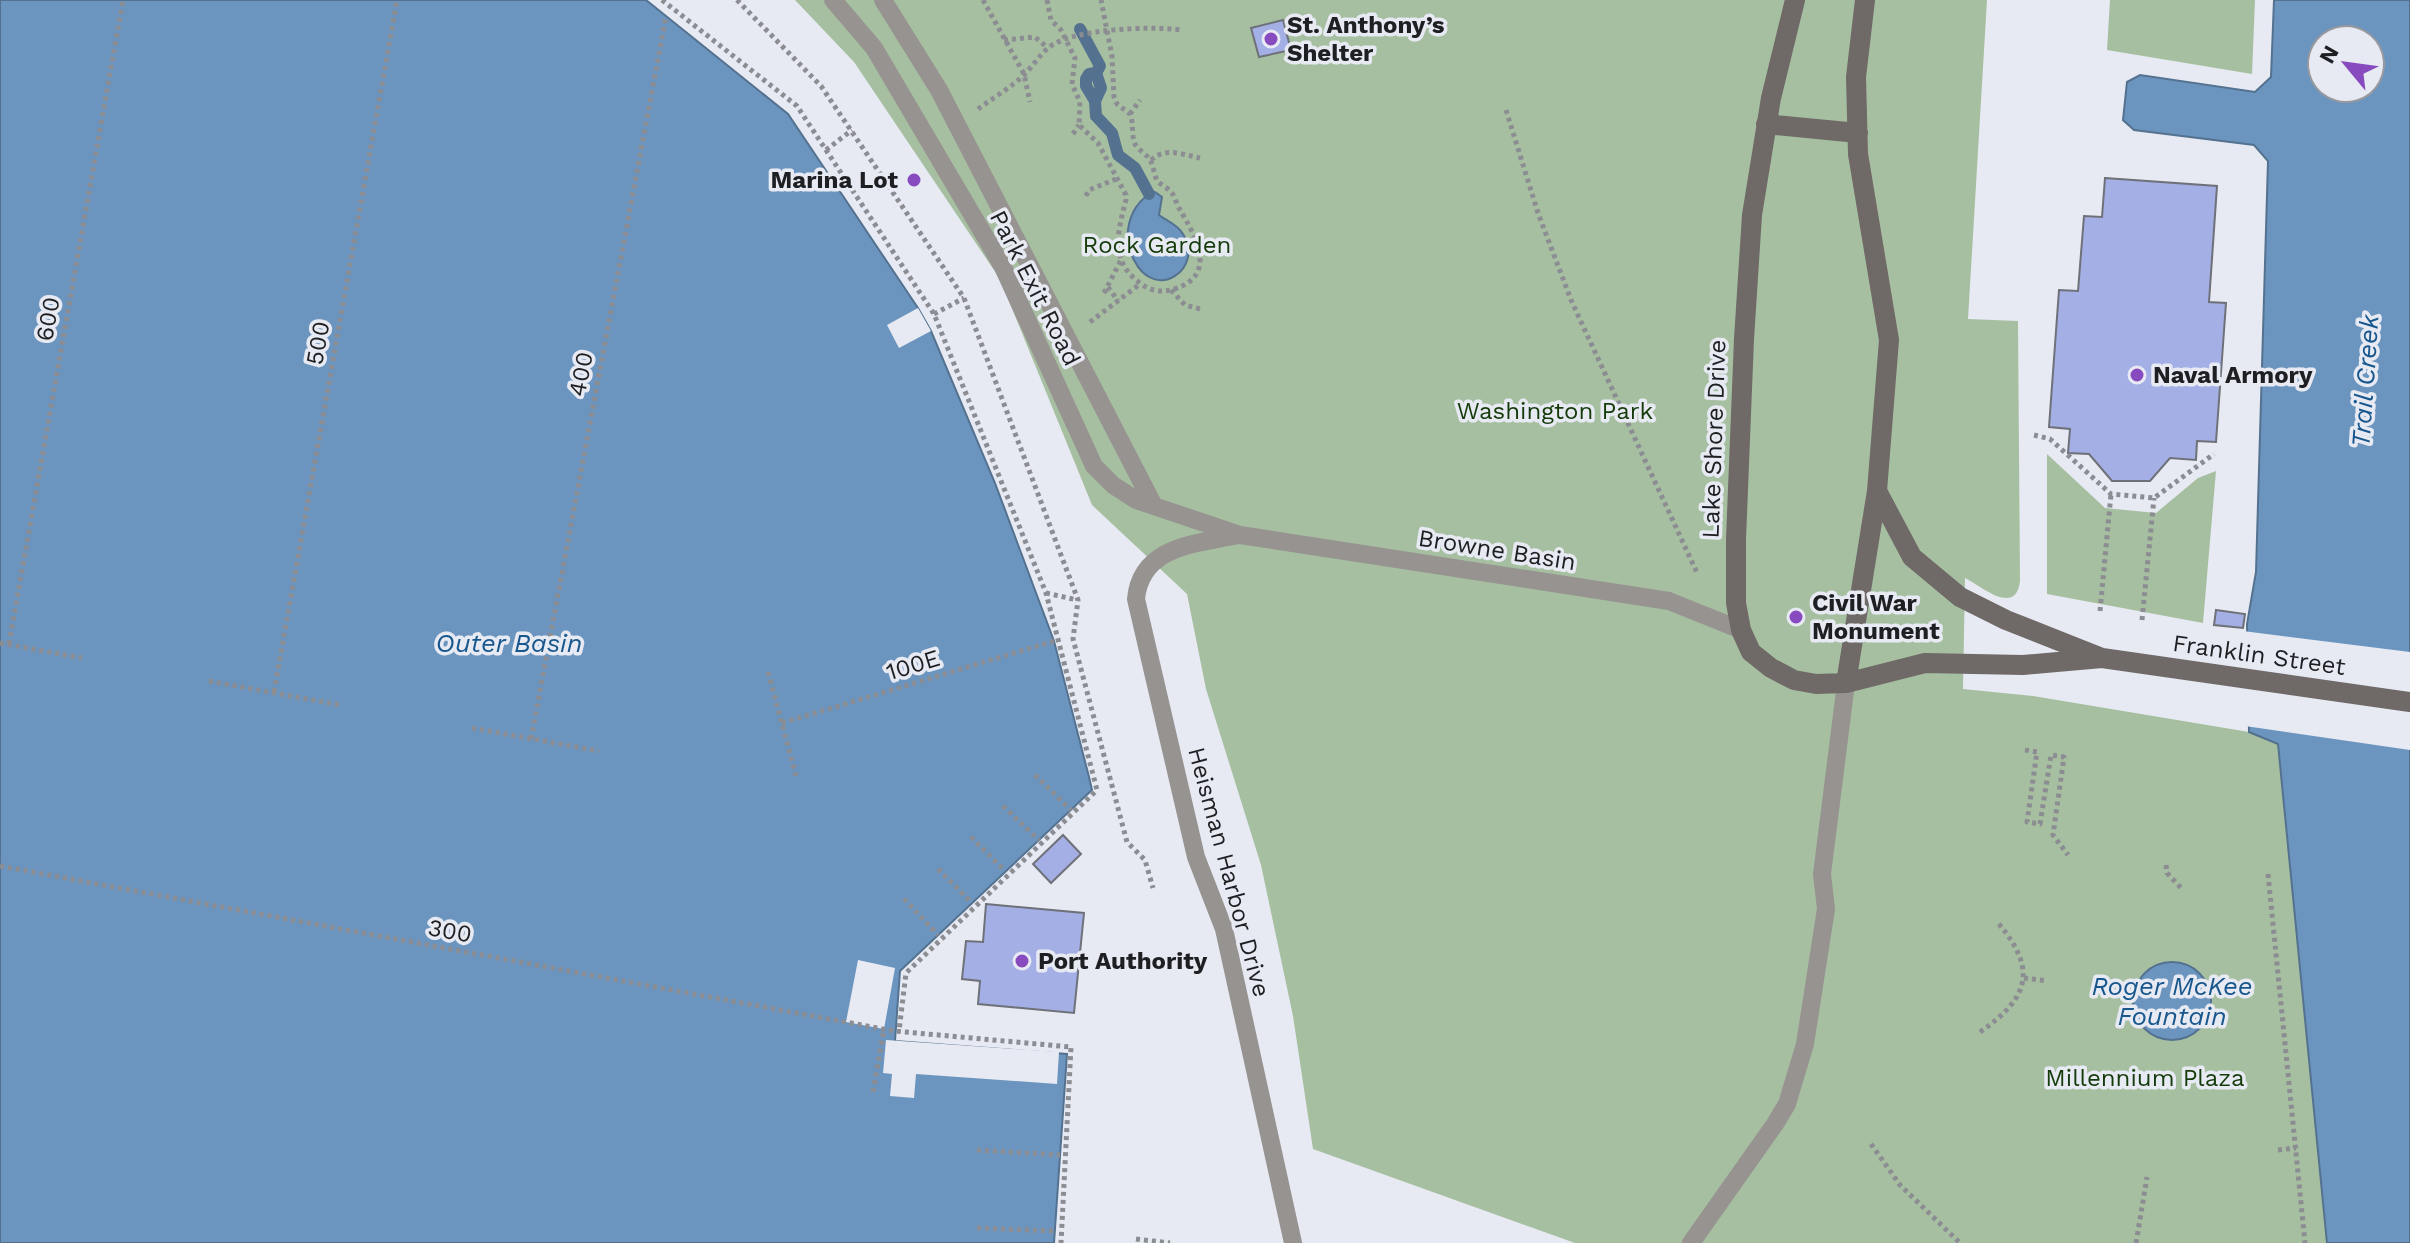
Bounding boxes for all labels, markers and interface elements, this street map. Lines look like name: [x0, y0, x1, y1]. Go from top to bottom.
place label: St. Anthony’s Shelter: [1287, 11, 1445, 67]
north arrow: [2306, 24, 2386, 104]
marker: St. Anthony’s Shelter: [1262, 30, 1280, 48]
text: N: [2314, 41, 2344, 68]
place label: Marina Lot: [771, 166, 899, 194]
marker: Marina Lot: [905, 171, 923, 189]
street label: Park Exit Road: [984, 206, 1086, 370]
park label: Rock Garden: [1083, 231, 1231, 259]
street label: 600: [30, 295, 66, 343]
water label: Trail Creek: [2345, 313, 2385, 448]
street label: 500: [300, 319, 336, 367]
street label: Lake Shore Drive: [1697, 339, 1731, 539]
street label: 400: [563, 349, 599, 399]
place label: Naval Armory: [2153, 361, 2313, 389]
marker: Naval Armory: [2128, 366, 2146, 384]
park label: Washington Park: [1457, 397, 1654, 425]
street label: Browne Basin: [1416, 524, 1578, 576]
place label: Civil War Monument: [1812, 589, 1940, 645]
marker: Civil War Monument: [1787, 608, 1805, 626]
water label: Outer Basin: [436, 628, 582, 658]
street label: Franklin Street: [2171, 629, 2347, 681]
street label: 100E: [883, 644, 943, 686]
street label: Heisman Harbor Drive: [1182, 744, 1276, 1000]
street label: 300: [426, 913, 474, 949]
place label: Port Authority: [1038, 947, 1208, 975]
marker: Port Authority: [1013, 952, 1031, 970]
water label: Roger McKee Fountain: [2091, 971, 2253, 1031]
park label: Millennium Plaza: [2045, 1064, 2245, 1092]

